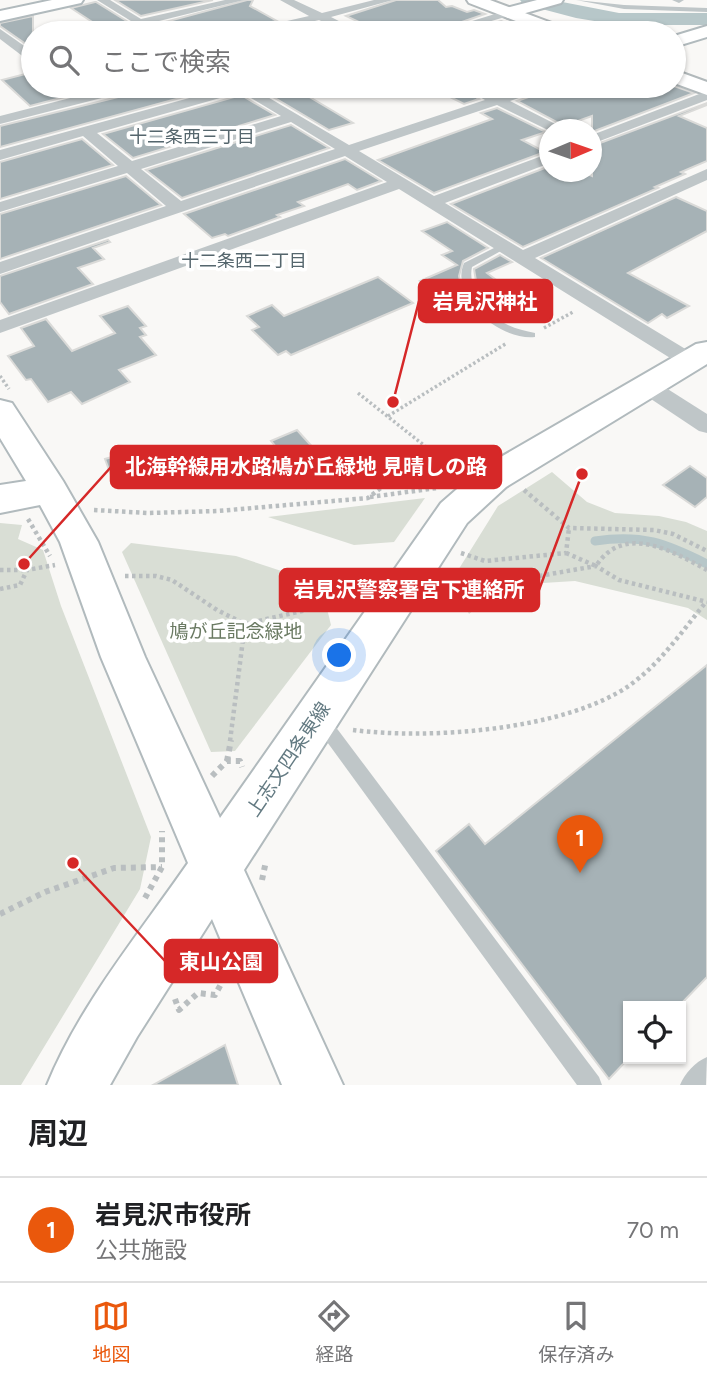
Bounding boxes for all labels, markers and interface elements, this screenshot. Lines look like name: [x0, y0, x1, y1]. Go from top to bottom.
search box: [21, 21, 686, 98]
icon: search: [45, 41, 83, 79]
text: ここで検索: [101, 46, 231, 78]
north arrow: [539, 119, 602, 182]
district label: 十二条西三丁目: [129, 126, 255, 148]
district label: 十二条西二丁目: [181, 250, 307, 272]
callout: 岩見沢神社: [419, 280, 552, 322]
text: 岩見沢神社: [433, 289, 538, 314]
callout: 北海幹線用水路鳩が丘緑地 見晴しの路: [111, 446, 501, 488]
text: 北海幹線用水路鳩が丘緑地 見晴しの路: [125, 454, 487, 479]
callout: 岩見沢警察署宮下連絡所: [280, 569, 539, 611]
text: 岩見沢警察署宮下連絡所: [294, 577, 525, 602]
park label: 鳩が丘記念緑地: [169, 620, 303, 643]
your location: [322, 638, 356, 672]
street label: 上志文四条東線: [242, 698, 335, 821]
pin: 1: [557, 815, 603, 873]
callout: 東山公園: [165, 940, 277, 982]
text: 東山公園: [179, 949, 263, 974]
map controls: [623, 1001, 686, 1064]
button: locate: [623, 1001, 686, 1064]
text: 周辺: [28, 1115, 88, 1152]
text: 岩見沢市役所: [95, 1199, 251, 1231]
text: 1: [46, 1216, 56, 1244]
text: 70 m: [627, 1216, 679, 1244]
text: 公共施設: [95, 1236, 187, 1264]
tab: 地図: [92, 1297, 131, 1366]
tab: 経路: [315, 1297, 354, 1366]
tab: 保存済み: [538, 1297, 615, 1366]

